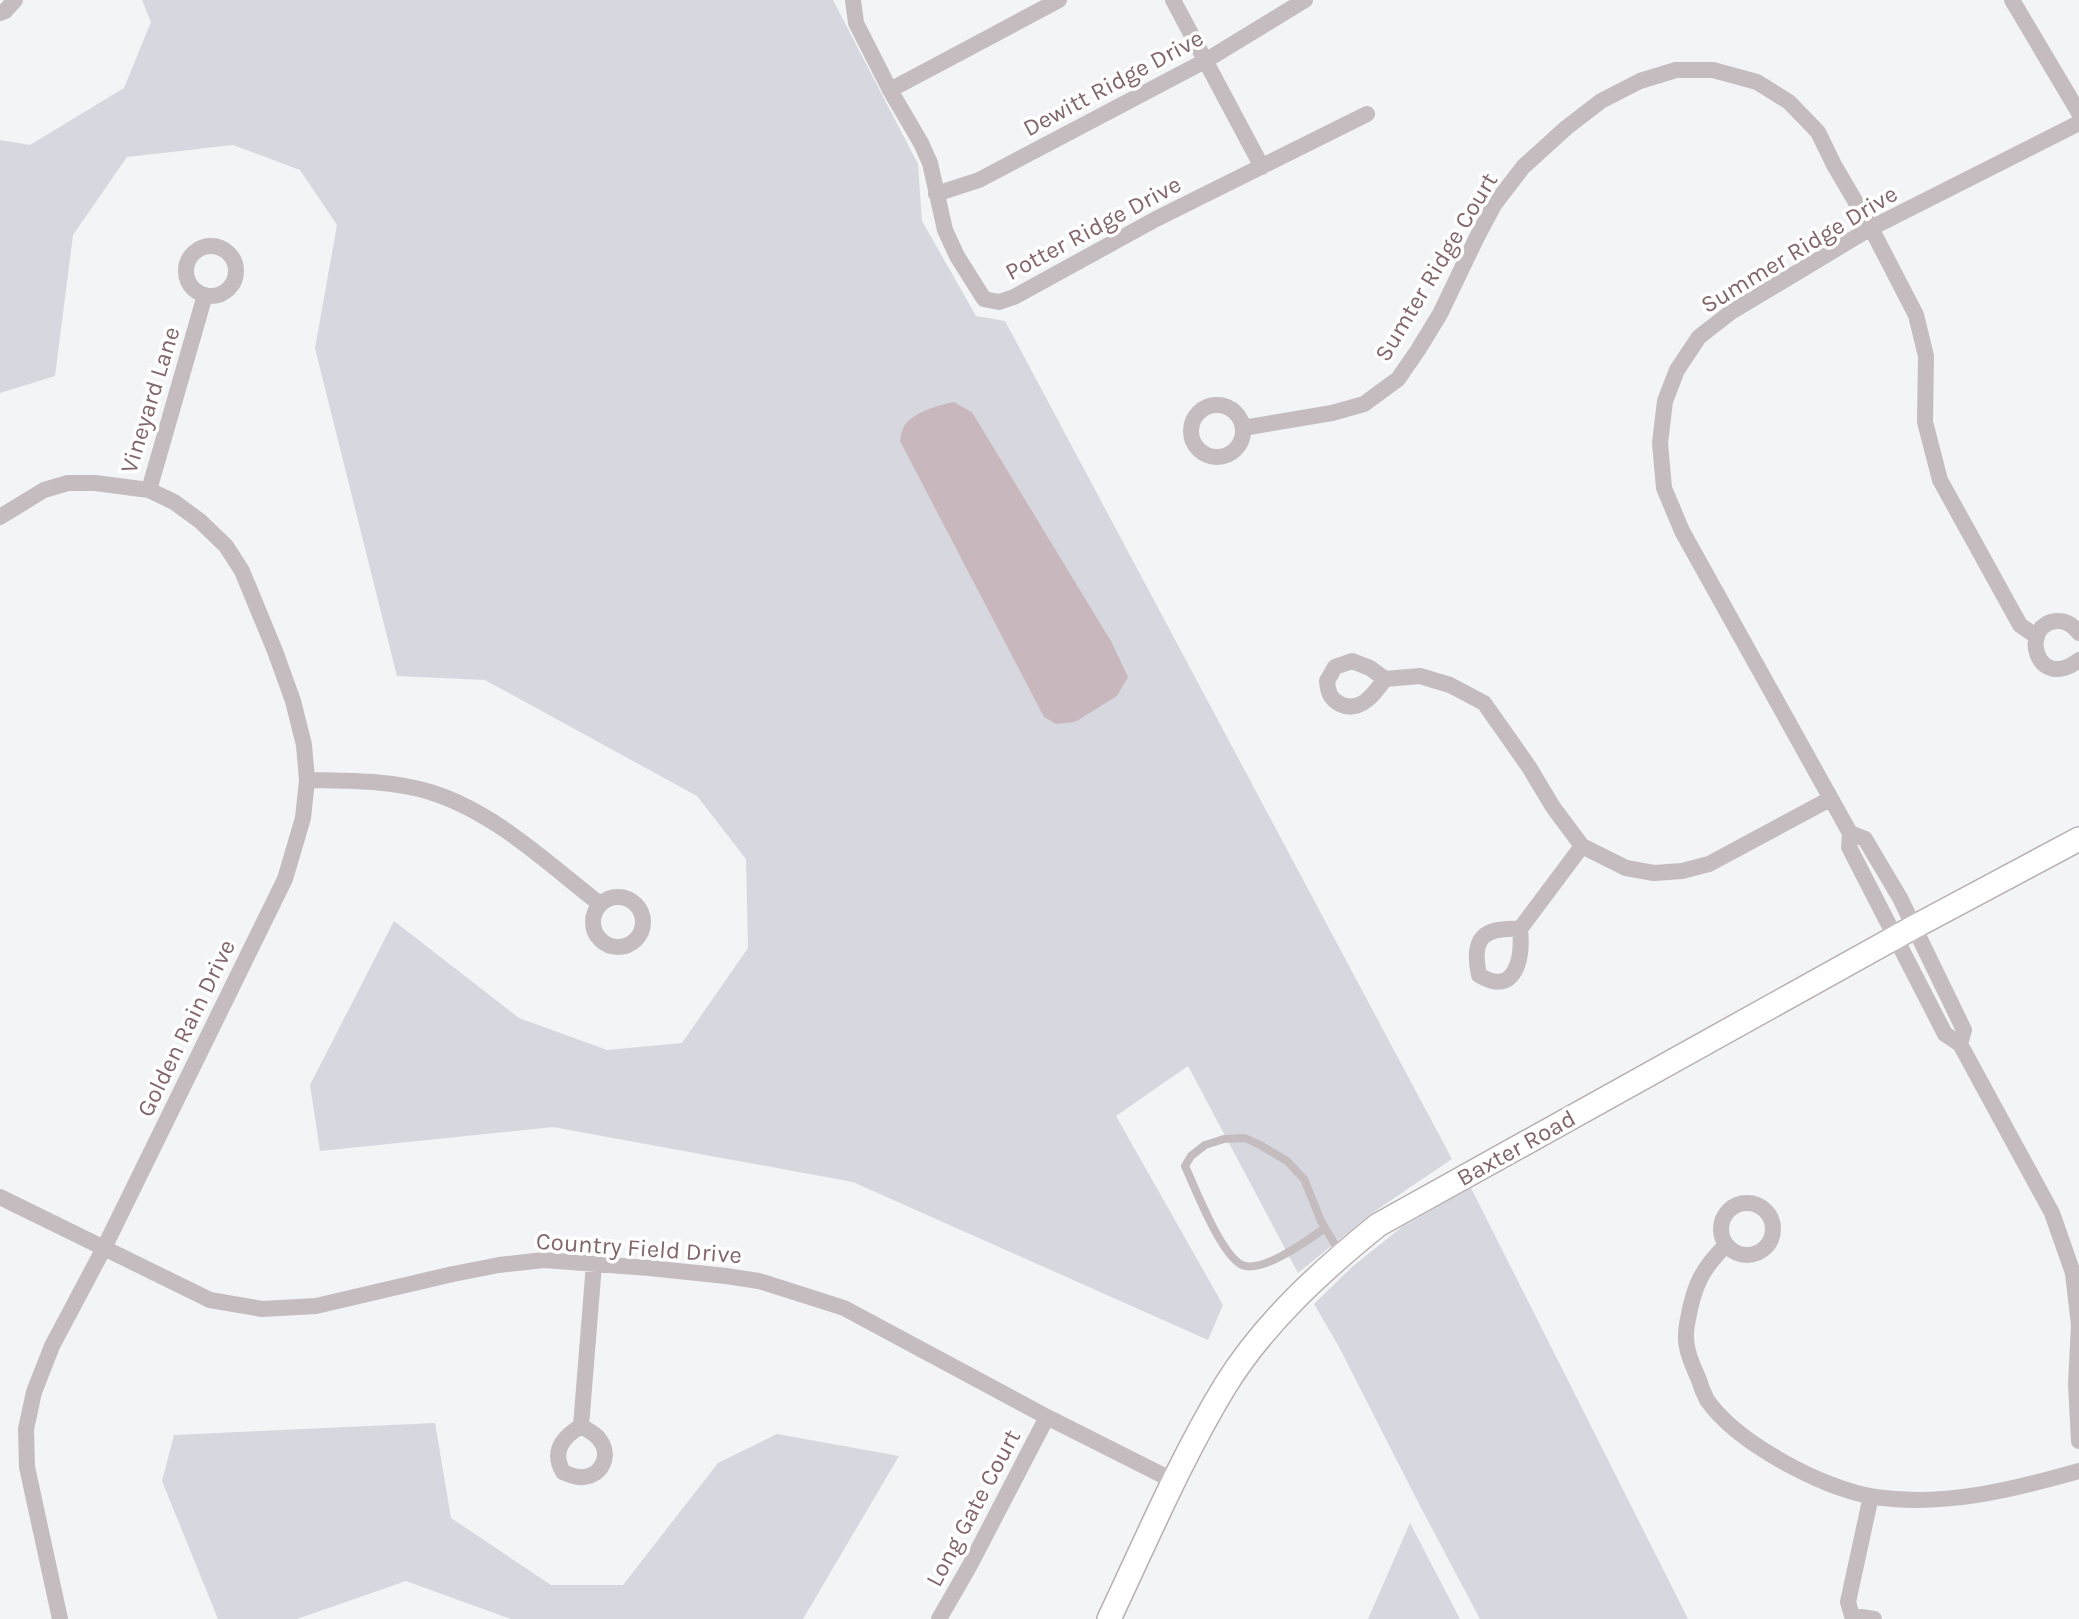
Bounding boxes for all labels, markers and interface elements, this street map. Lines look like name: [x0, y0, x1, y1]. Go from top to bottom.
street label: Dewitt Ridge Drive: [1018, 24, 1208, 142]
street label: Sumter Ridge Court: [1369, 168, 1503, 366]
street label: Potter Ridge Drive: [1000, 170, 1186, 286]
street label: Summer Ridge Drive: [1696, 179, 1902, 319]
street label: Vineyard Lane: [114, 323, 186, 477]
street label: Golden Rain Drive: [131, 935, 241, 1121]
street label: Baxter Road: [1452, 1104, 1580, 1192]
street label: Country Field Drive: [535, 1227, 743, 1269]
street label: Long Gate Court: [920, 1425, 1026, 1591]

